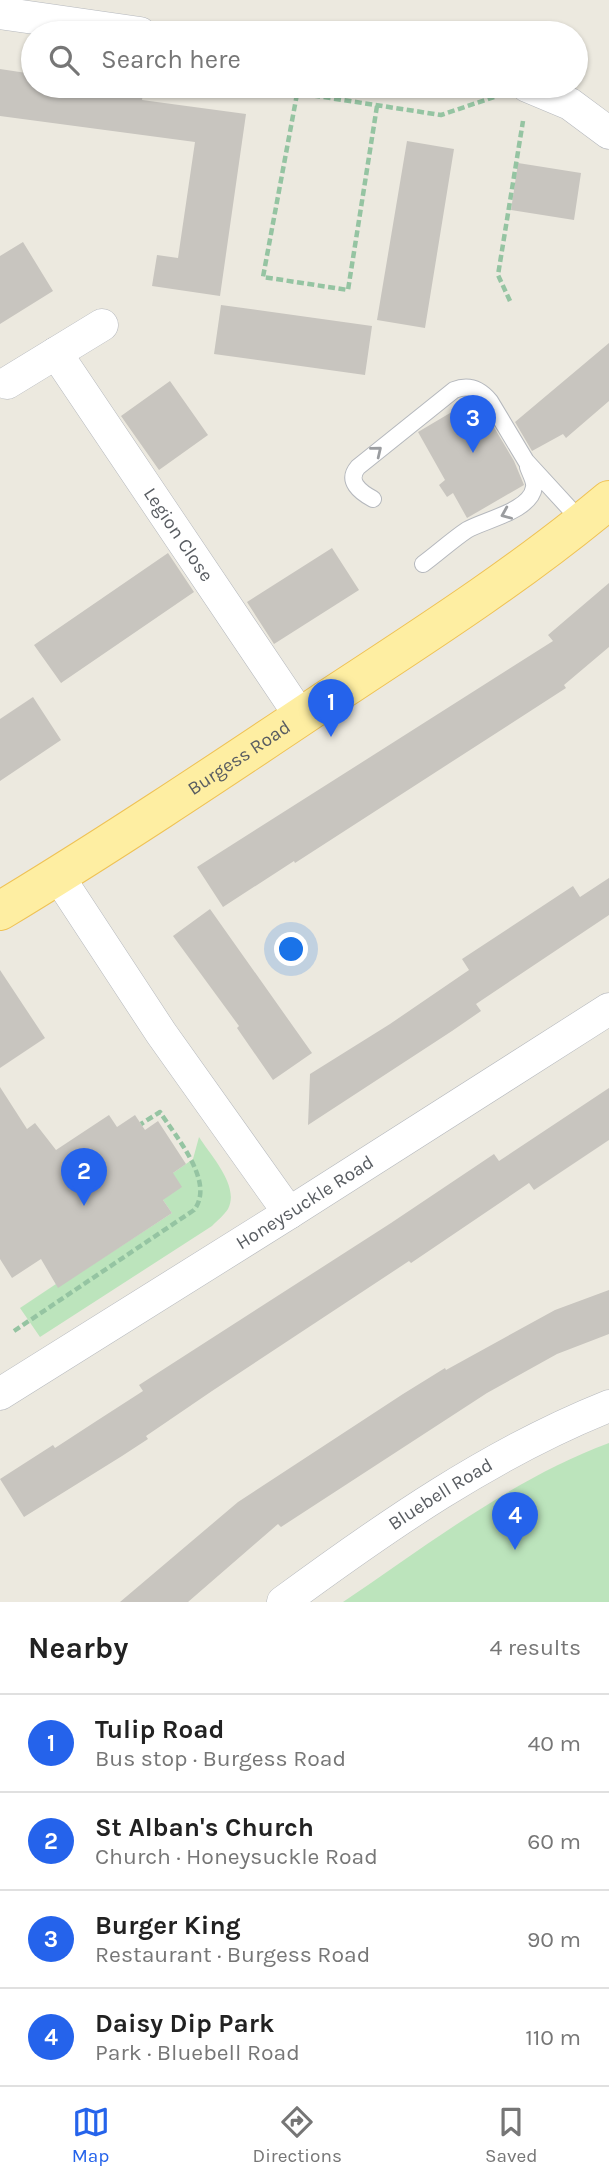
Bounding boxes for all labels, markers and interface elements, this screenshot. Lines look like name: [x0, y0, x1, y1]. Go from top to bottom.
search box: [21, 21, 588, 98]
icon: search: [45, 41, 83, 79]
text: Search here: [101, 44, 241, 75]
pin: 3: [450, 395, 496, 453]
one-way arrow: [369, 447, 382, 459]
street label: Legion Close: [139, 484, 218, 586]
one-way arrow: [500, 506, 513, 520]
pin: 1: [308, 679, 354, 737]
street label: Burgess Road: [184, 716, 295, 800]
your location: [274, 932, 308, 966]
pin: 2: [61, 1148, 107, 1206]
street label: Honeysuckle Road: [232, 1151, 378, 1254]
street label: Bluebell Road: [384, 1454, 496, 1535]
pin: 4: [492, 1492, 538, 1550]
text: Nearby: [28, 1630, 128, 1666]
text: 4 results: [489, 1634, 581, 1661]
text: Tulip Road: [95, 1714, 224, 1745]
text: 1: [47, 1730, 55, 1757]
text: 40 m: [528, 1730, 581, 1757]
text: Bus stop · Burgess Road: [95, 1745, 346, 1772]
text: St Alban's Church: [95, 1812, 314, 1843]
text: 2: [44, 1828, 58, 1855]
text: 60 m: [527, 1828, 581, 1855]
text: Church · Honeysuckle Road: [95, 1843, 378, 1870]
text: Burger King: [95, 1910, 241, 1941]
text: 3: [44, 1926, 58, 1953]
text: 90 m: [527, 1926, 581, 1953]
text: Restaurant · Burgess Road: [95, 1941, 370, 1968]
text: Daisy Dip Park: [95, 2008, 274, 2039]
text: 4: [44, 2024, 58, 2051]
text: 110 m: [525, 2024, 581, 2051]
text: Park · Bluebell Road: [95, 2039, 300, 2066]
tab: Map: [72, 2103, 110, 2167]
tab: Directions: [253, 2103, 342, 2167]
tab: Saved: [485, 2103, 537, 2167]

